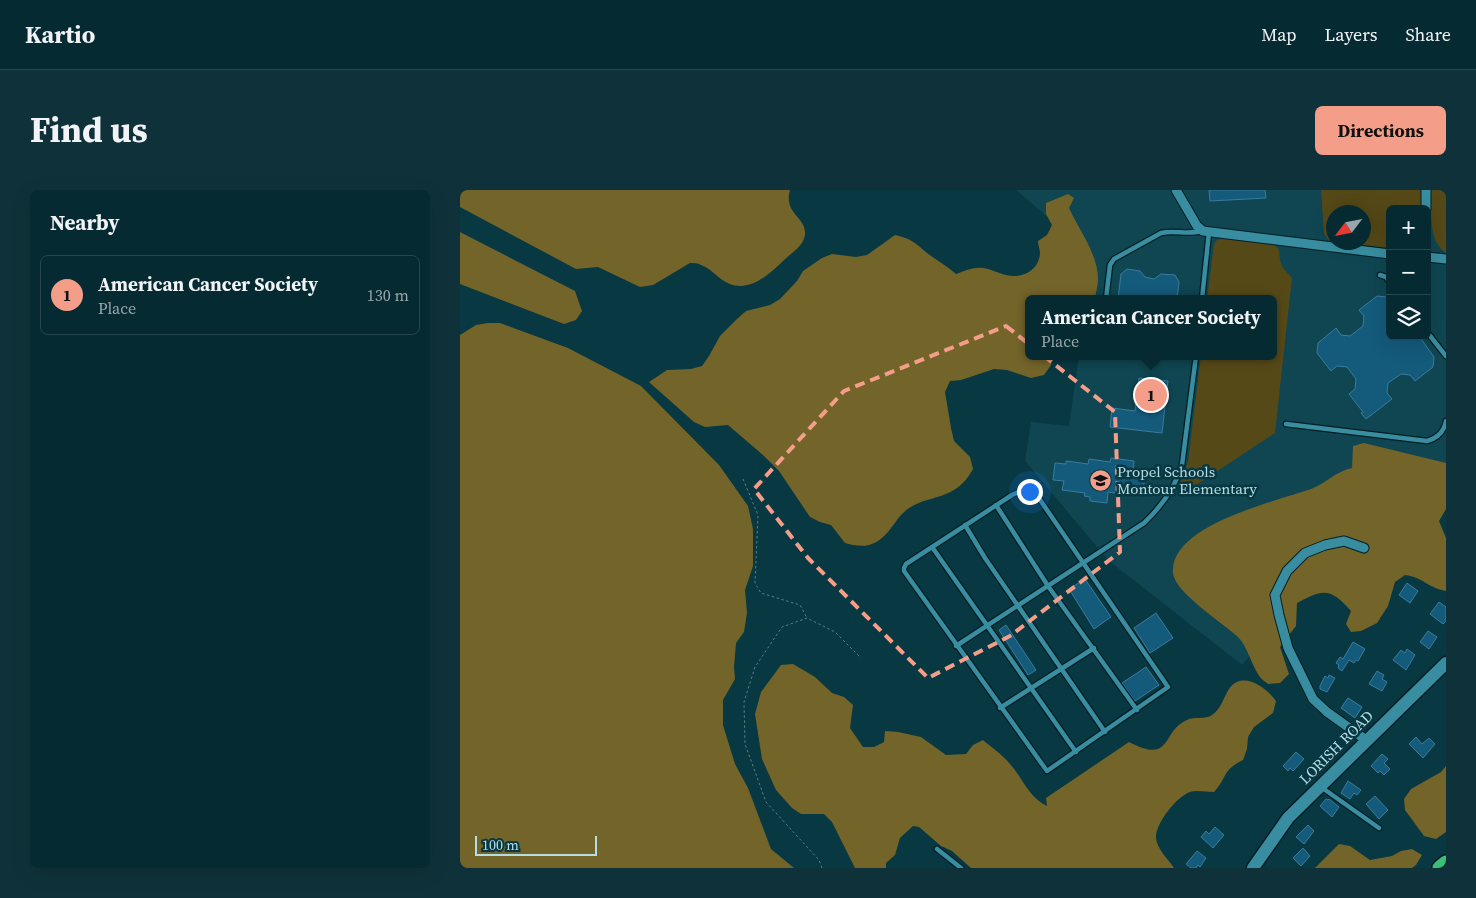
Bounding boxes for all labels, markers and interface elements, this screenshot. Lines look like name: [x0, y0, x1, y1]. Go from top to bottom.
text: Kartio: [25, 18, 95, 51]
text: Map: [1261, 22, 1296, 47]
text: Layers: [1324, 22, 1377, 47]
text: Share: [1405, 22, 1451, 47]
text: Find us: [30, 106, 148, 154]
button: Directions: [1315, 106, 1446, 155]
north arrow: [1326, 205, 1371, 250]
map controls: [1386, 205, 1431, 340]
button: +: [1386, 205, 1431, 250]
text: Nearby: [50, 208, 120, 237]
button: −: [1386, 250, 1431, 295]
text: American Cancer Society: [98, 271, 318, 297]
text: 1: [63, 284, 71, 306]
text: 130 m: [367, 284, 409, 306]
popup: [1025, 295, 1277, 360]
button: layers: [1386, 295, 1431, 340]
text: Place: [98, 297, 136, 319]
text: American Cancer Society: [1041, 304, 1261, 330]
text: Place: [1041, 330, 1079, 352]
pin: 1: [1135, 376, 1167, 414]
place label: Propel Schools Montour Elementary: [1117, 461, 1257, 499]
school or university icon: Propel Schools Montour Elementary: [1089, 468, 1113, 492]
your location: [1017, 479, 1043, 505]
street label: LORISH ROAD: [1294, 705, 1378, 789]
scale bar: [475, 833, 598, 856]
text: 100 m: [482, 835, 519, 855]

